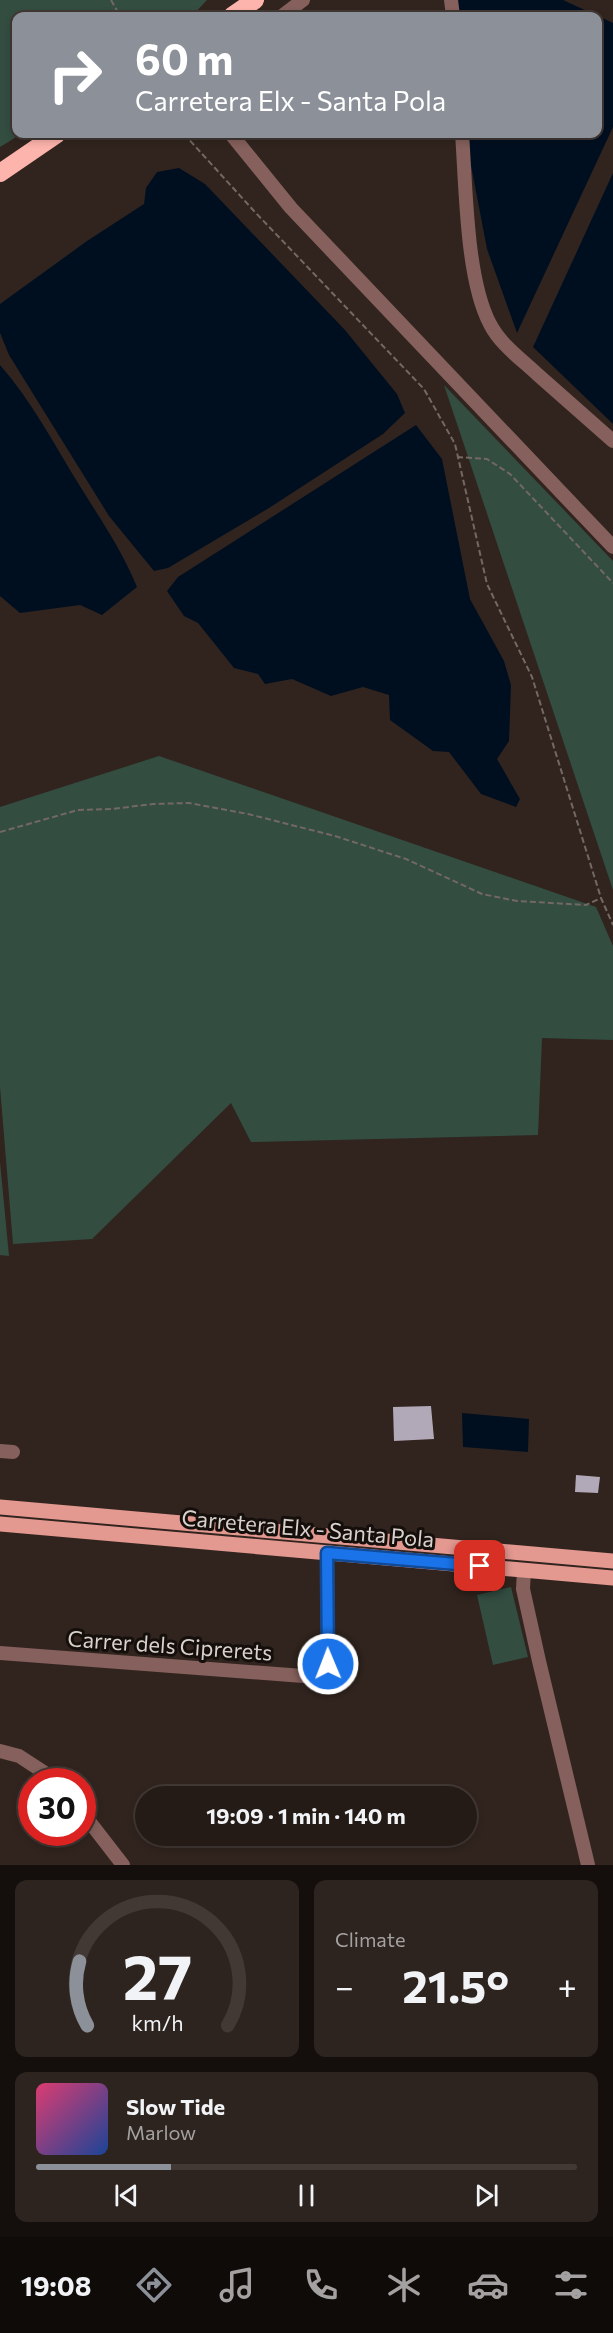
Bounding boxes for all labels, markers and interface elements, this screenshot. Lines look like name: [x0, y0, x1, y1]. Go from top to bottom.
text: 60 m: [135, 32, 234, 84]
icon: right: [36, 36, 114, 114]
text: Carretera Elx - Santa Pola: [135, 84, 446, 117]
street label: Carretera Elx - Santa Pola: [181, 1504, 435, 1552]
pin: [454, 1540, 505, 1591]
icon: arrive: [463, 1549, 496, 1582]
street label: Carrer dels Ciprerets: [67, 1624, 273, 1666]
position arrow: [296, 1632, 360, 1696]
speed limit sign: 30: [18, 1768, 96, 1846]
text: 19:09 · 1 min · 140 m: [206, 1802, 406, 1829]
text: Climate: [335, 1927, 405, 1951]
text: 27: [122, 1937, 192, 2013]
text: 21.5°: [402, 1957, 509, 2012]
text: −: [335, 1965, 354, 2006]
text: +: [558, 1965, 577, 2006]
text: km/h: [131, 2009, 183, 2035]
text: Slow Tide: [126, 2093, 225, 2120]
text: Marlow: [126, 2120, 196, 2144]
icon: previous: [110, 2179, 143, 2212]
icon: pause: [290, 2179, 323, 2212]
icon: next: [470, 2179, 503, 2212]
icon: directions: [133, 2264, 175, 2306]
icon: music: [216, 2264, 258, 2306]
icon: phone: [300, 2264, 342, 2306]
icon: climate: [383, 2264, 425, 2306]
icon: car: [467, 2264, 509, 2306]
icon: filters: [550, 2264, 592, 2306]
text: 19:08: [21, 2269, 91, 2302]

